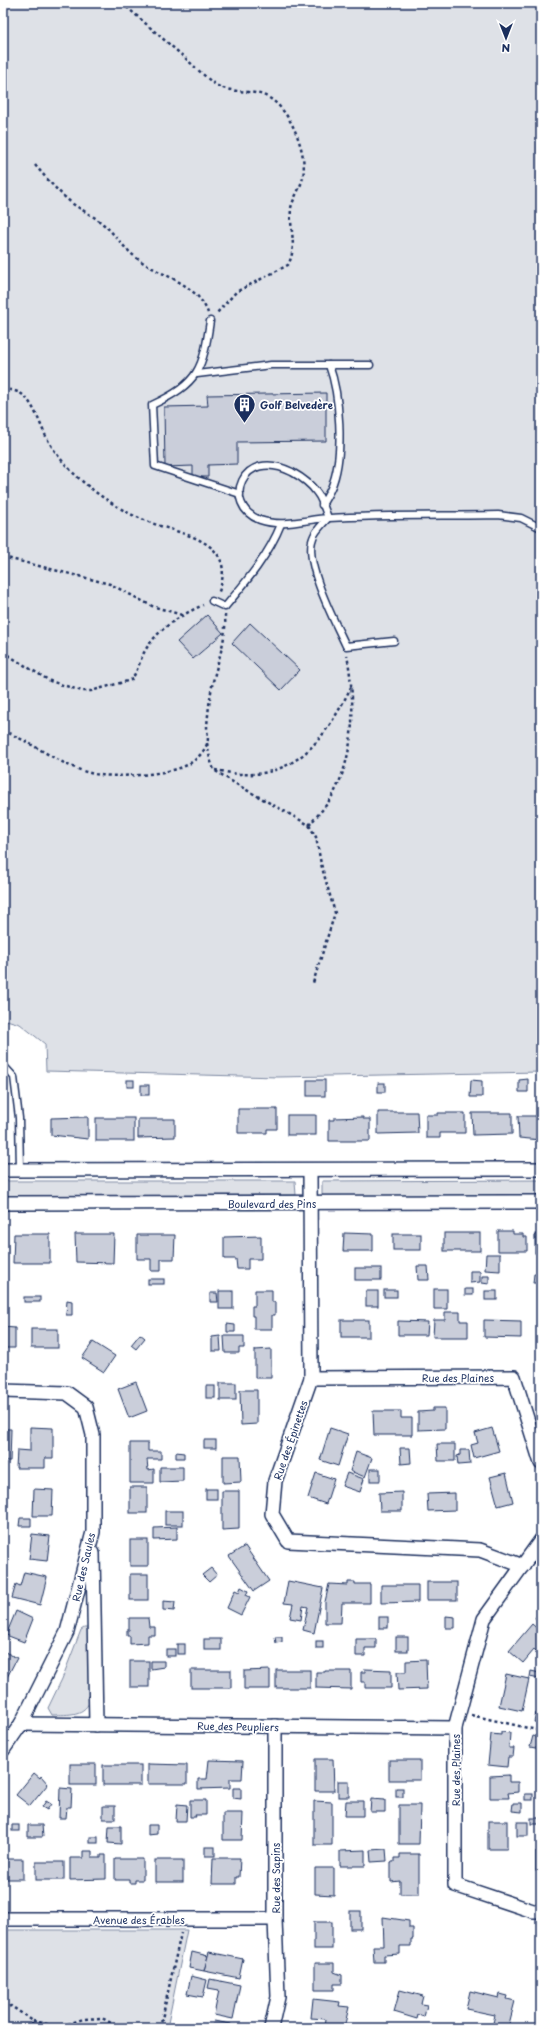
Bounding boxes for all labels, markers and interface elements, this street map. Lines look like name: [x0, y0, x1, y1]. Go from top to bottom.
north arrow: [486, 18, 526, 58]
text: N: [501, 40, 510, 57]
building icon: Golf Belvedère: [232, 391, 258, 424]
place label: Golf Belvedère: [260, 397, 333, 412]
street label: Boulevard des Pins: [228, 1196, 317, 1211]
street label: Rue des Plaines: [422, 1370, 495, 1385]
street label: Rue des Épinettes: [269, 1398, 311, 1482]
street label: Rue des Saules: [68, 1531, 98, 1603]
street label: Rue des Peupliers: [197, 1718, 279, 1734]
street label: Rue des Plaines: [448, 1733, 463, 1806]
street label: Rue des Sapins: [268, 1842, 283, 1913]
street label: Avenue des Érables: [93, 1912, 185, 1927]

